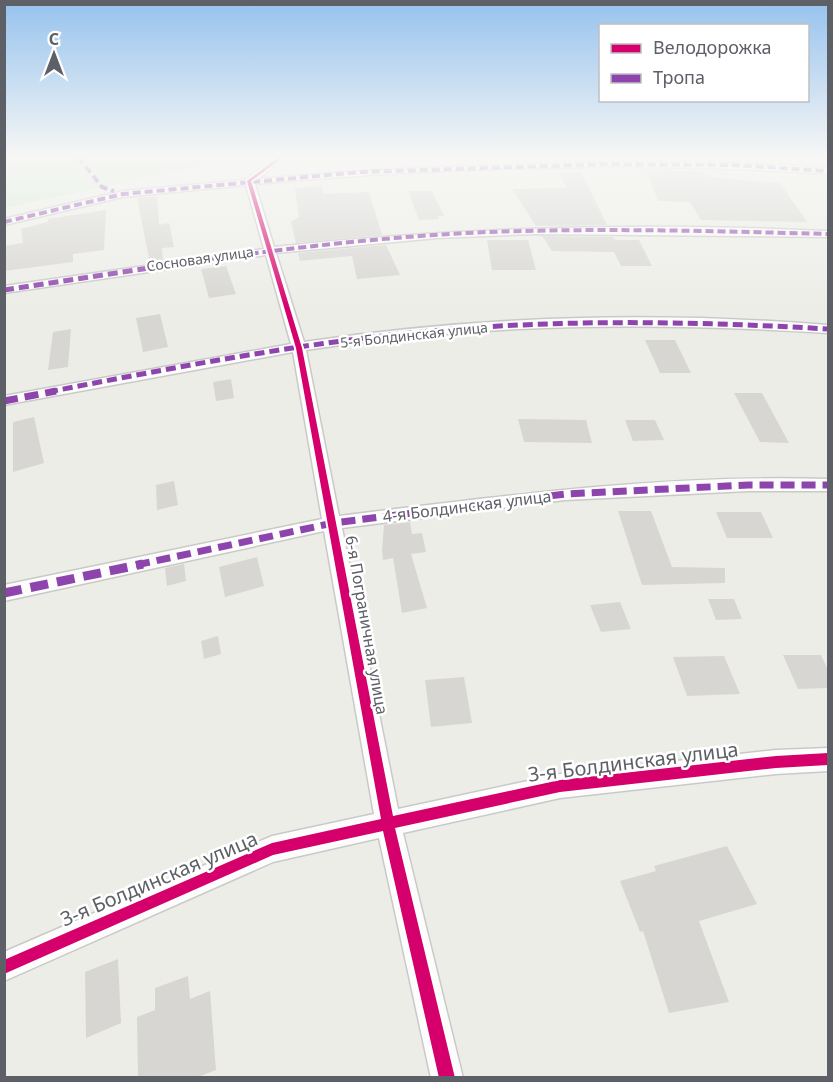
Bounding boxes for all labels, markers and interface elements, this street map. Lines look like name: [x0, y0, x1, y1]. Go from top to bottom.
north arrow: [24, 24, 84, 84]
legend: [599, 24, 809, 102]
text: С: [49, 28, 59, 50]
text: Велодорожка: [653, 35, 771, 59]
text: Тропа: [653, 65, 705, 89]
street label: Сосновая улица: [145, 242, 255, 275]
street label: 5-я Болдинская улица: [339, 317, 489, 352]
street label: 4-я Болдинская улица: [381, 485, 553, 527]
street label: 6-я Пограничная улица: [340, 534, 394, 716]
street label: 3-я Болдинская улица: [526, 735, 740, 788]
street label: 3-я Болдинская улица: [56, 825, 262, 932]

